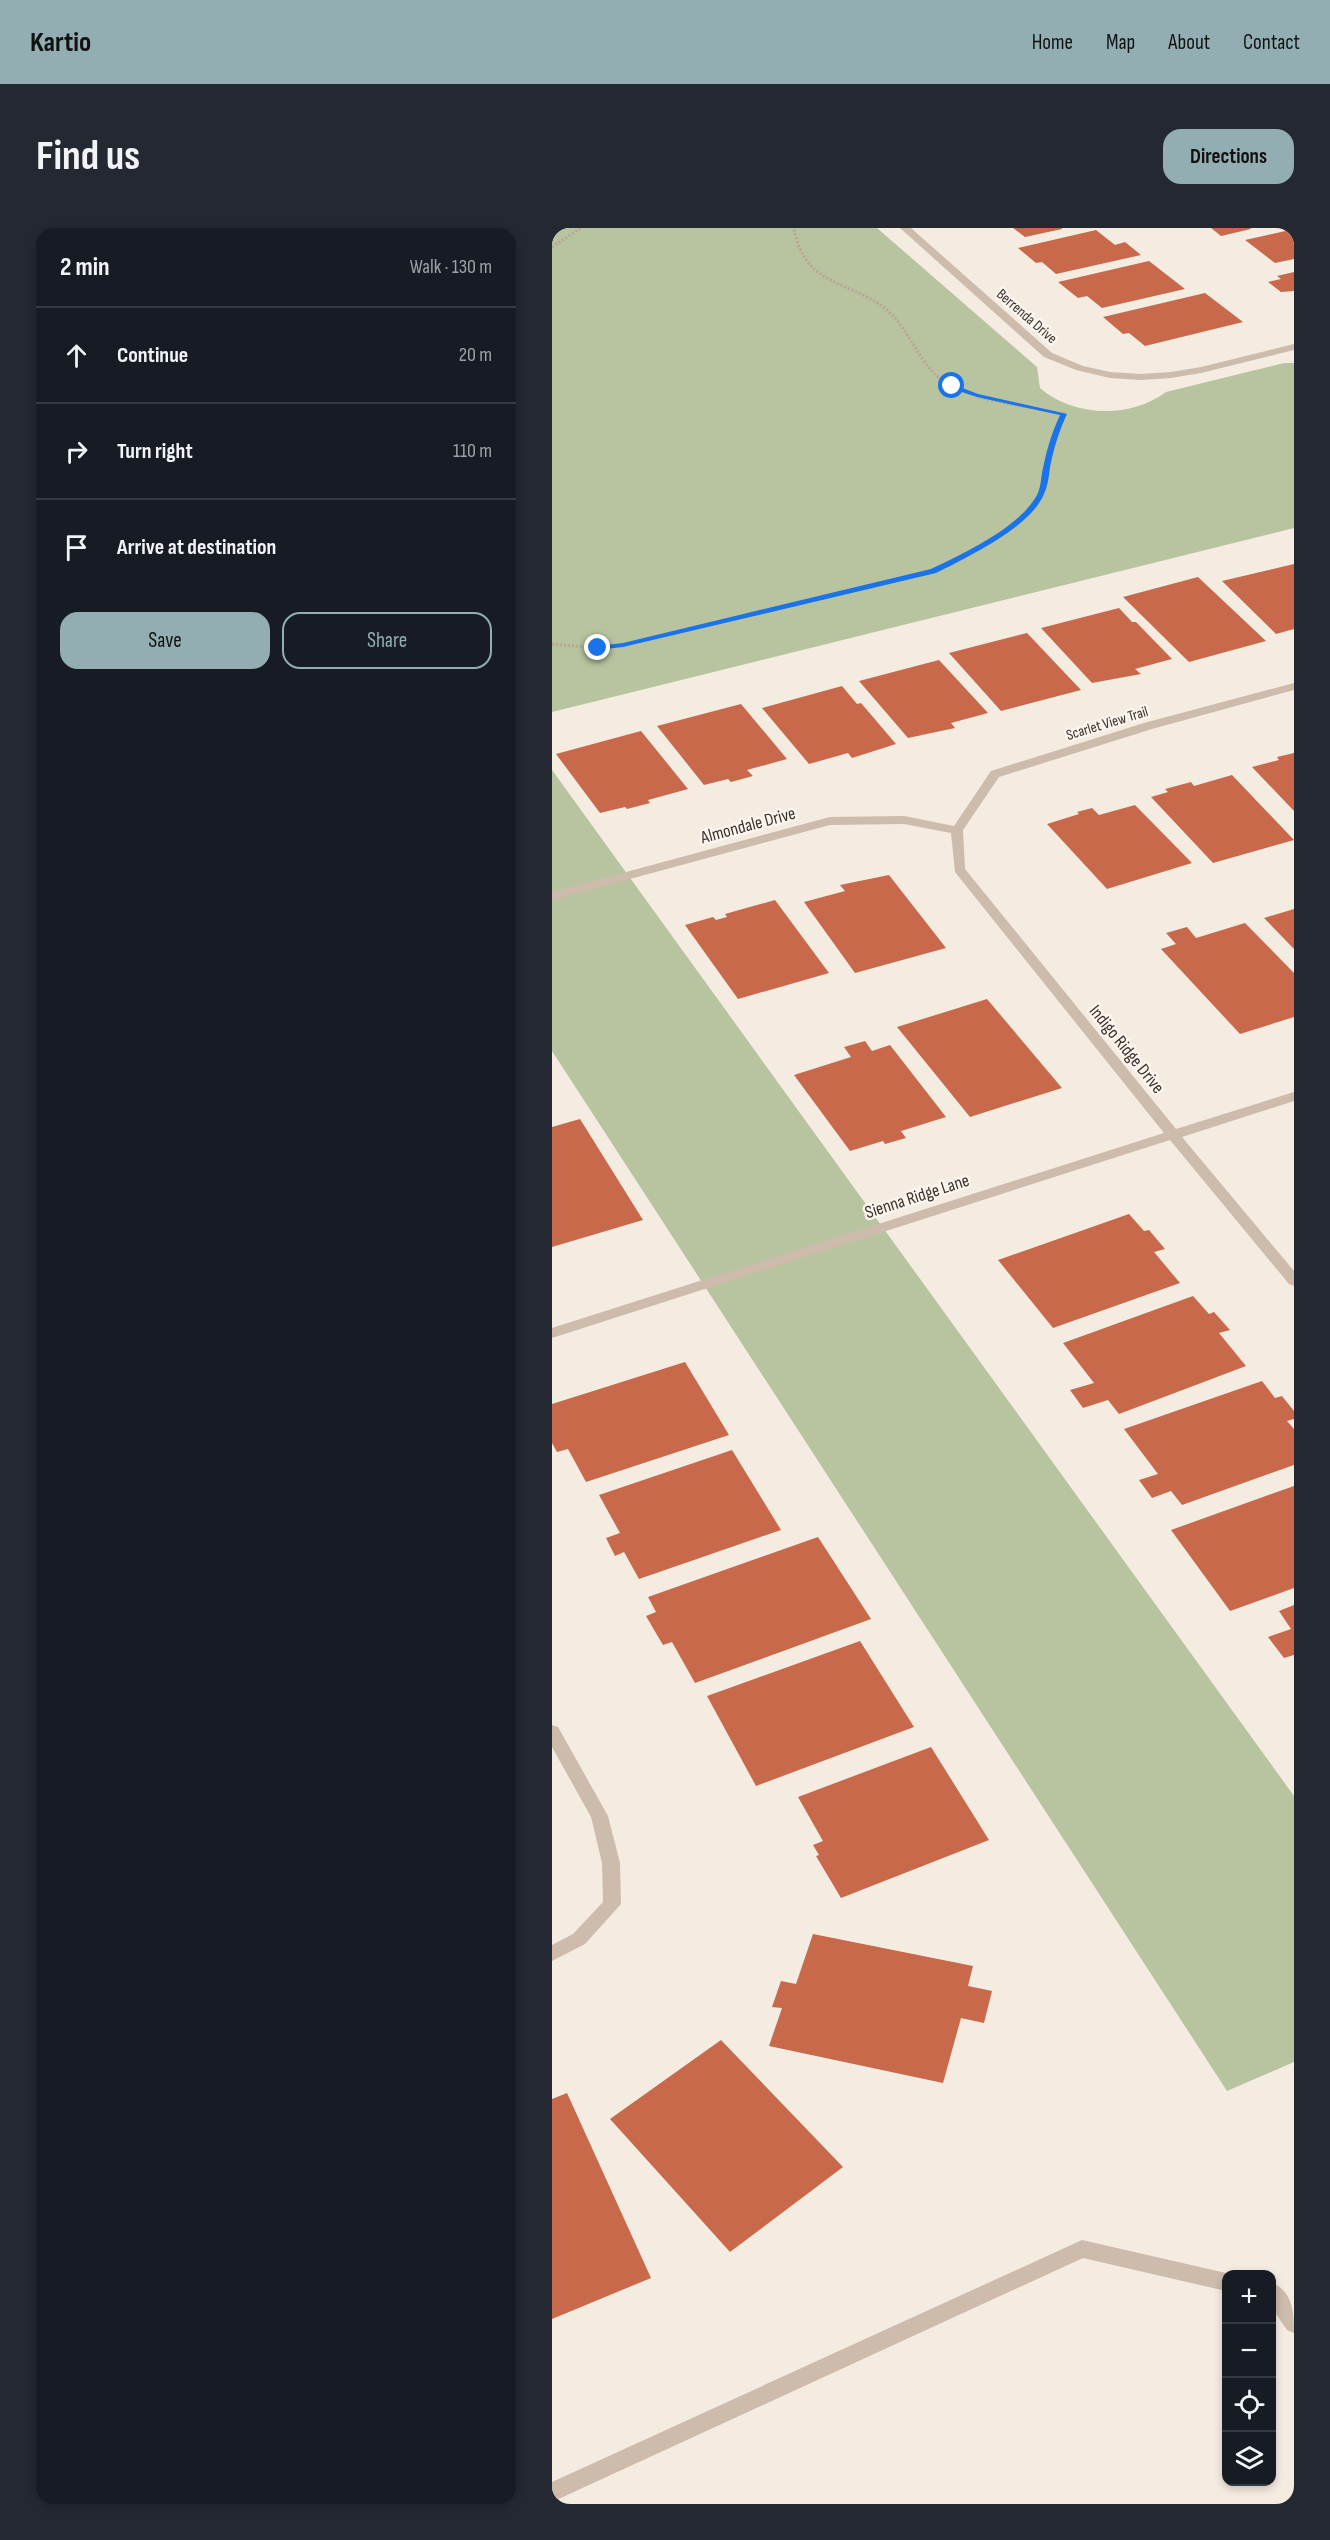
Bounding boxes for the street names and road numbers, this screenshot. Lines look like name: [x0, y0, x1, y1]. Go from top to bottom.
street label: Berrenda Drive: [992, 285, 1061, 348]
street label: Scarlet View Trail: [1064, 702, 1150, 745]
street label: Almondale Drive: [697, 803, 798, 848]
street label: Indigo Ridge Drive: [1085, 1001, 1169, 1098]
street label: Sienna Ridge Lane: [862, 1170, 972, 1223]

